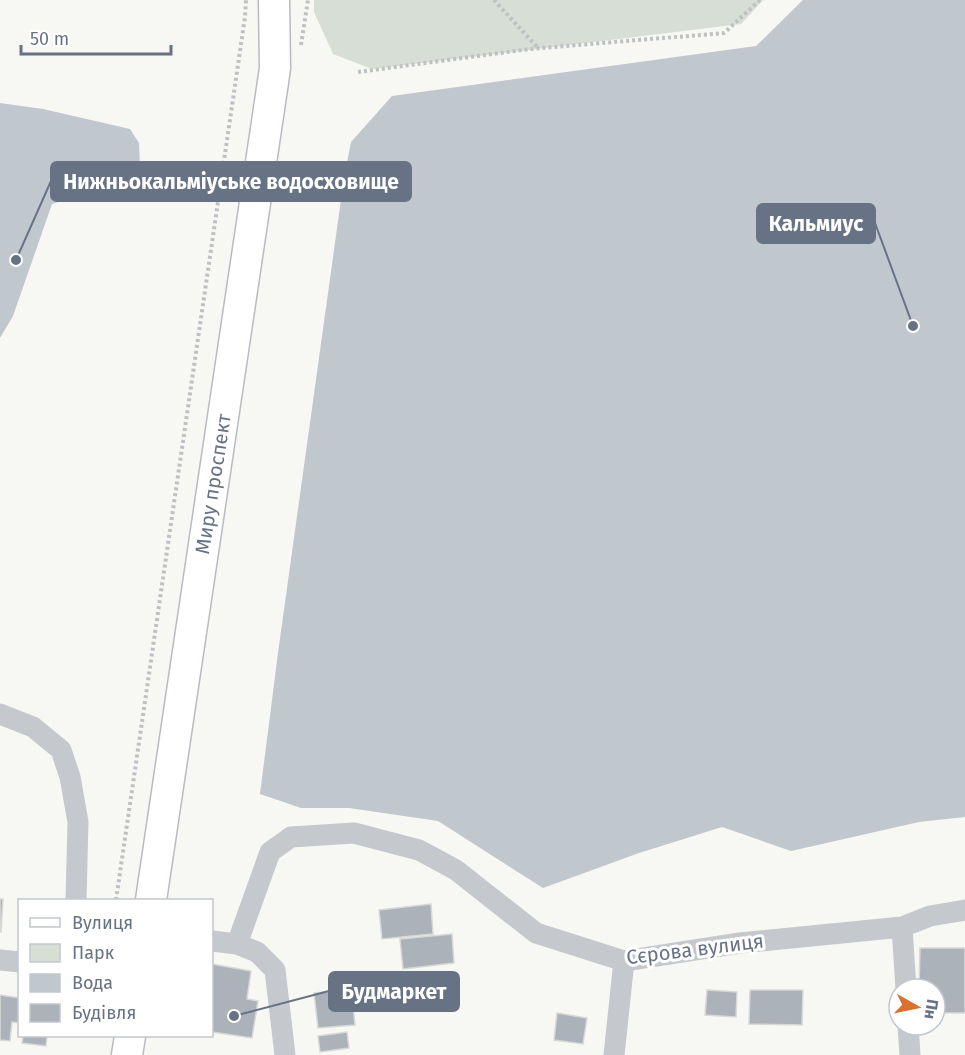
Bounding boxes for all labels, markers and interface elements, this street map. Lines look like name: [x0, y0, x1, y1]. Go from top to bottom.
scale bar: [21, 18, 171, 56]
text: 50 m: [30, 28, 69, 50]
callout: Нижньокальміуське водосховище: [51, 162, 411, 201]
text: Нижньокальміуське водосховище: [63, 169, 399, 195]
callout: Кальмиус: [757, 204, 875, 243]
text: Кальмиус: [769, 211, 863, 237]
street label: Миру проспект: [190, 411, 236, 556]
legend: [18, 899, 213, 1037]
text: Вулиця: [72, 912, 133, 934]
street label: Сєрова вулиця: [625, 929, 765, 969]
text: Парк: [72, 942, 115, 964]
text: Вода: [72, 972, 113, 994]
callout: Будмаркет: [329, 972, 459, 1011]
north arrow: [887, 977, 947, 1037]
text: Будмаркет: [341, 979, 448, 1005]
text: Пн: [920, 998, 942, 1021]
text: Будівля: [72, 1002, 136, 1024]

